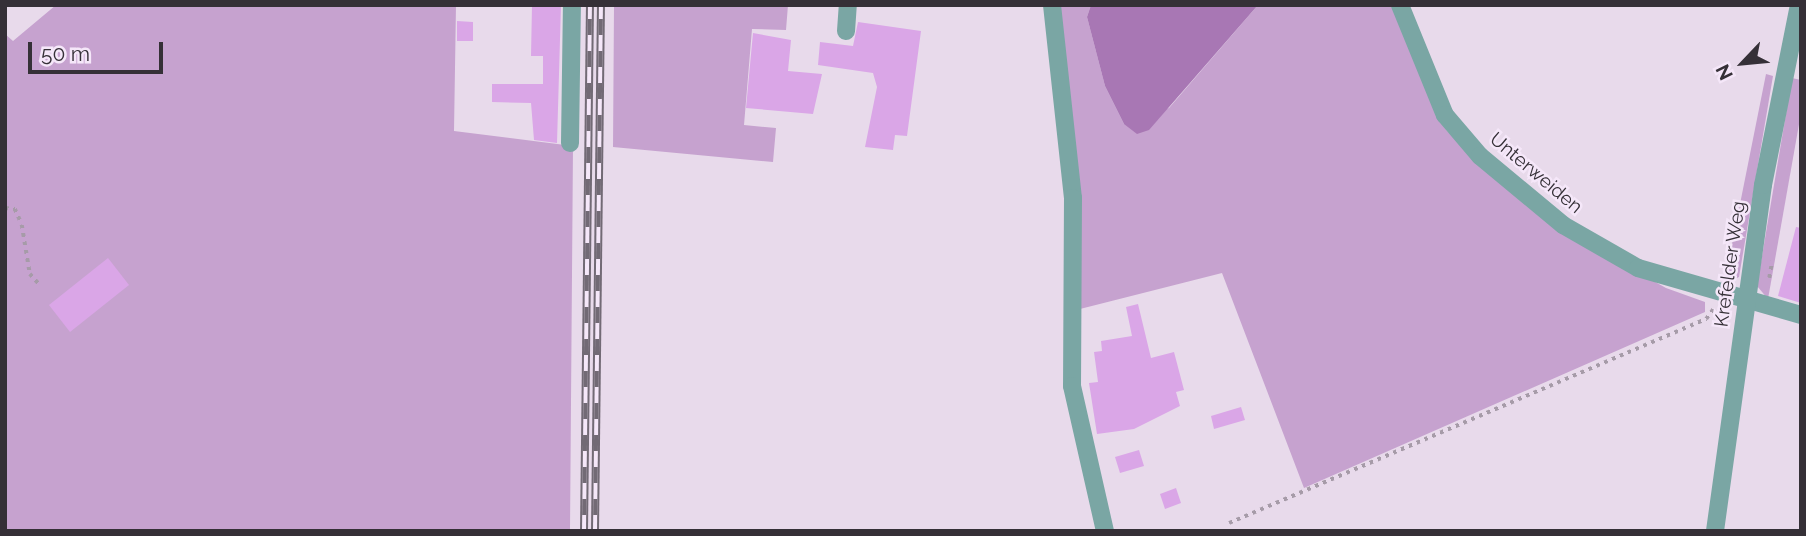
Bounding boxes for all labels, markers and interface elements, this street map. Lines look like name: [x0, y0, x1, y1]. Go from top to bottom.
scale bar: [32, 28, 166, 72]
north arrow: [1708, 28, 1778, 98]
text: 50 m: [41, 41, 90, 66]
text: N: [1711, 61, 1737, 84]
street label: Unterweiden: [1485, 128, 1587, 218]
street label: Krefelder Weg: [1710, 199, 1750, 329]

